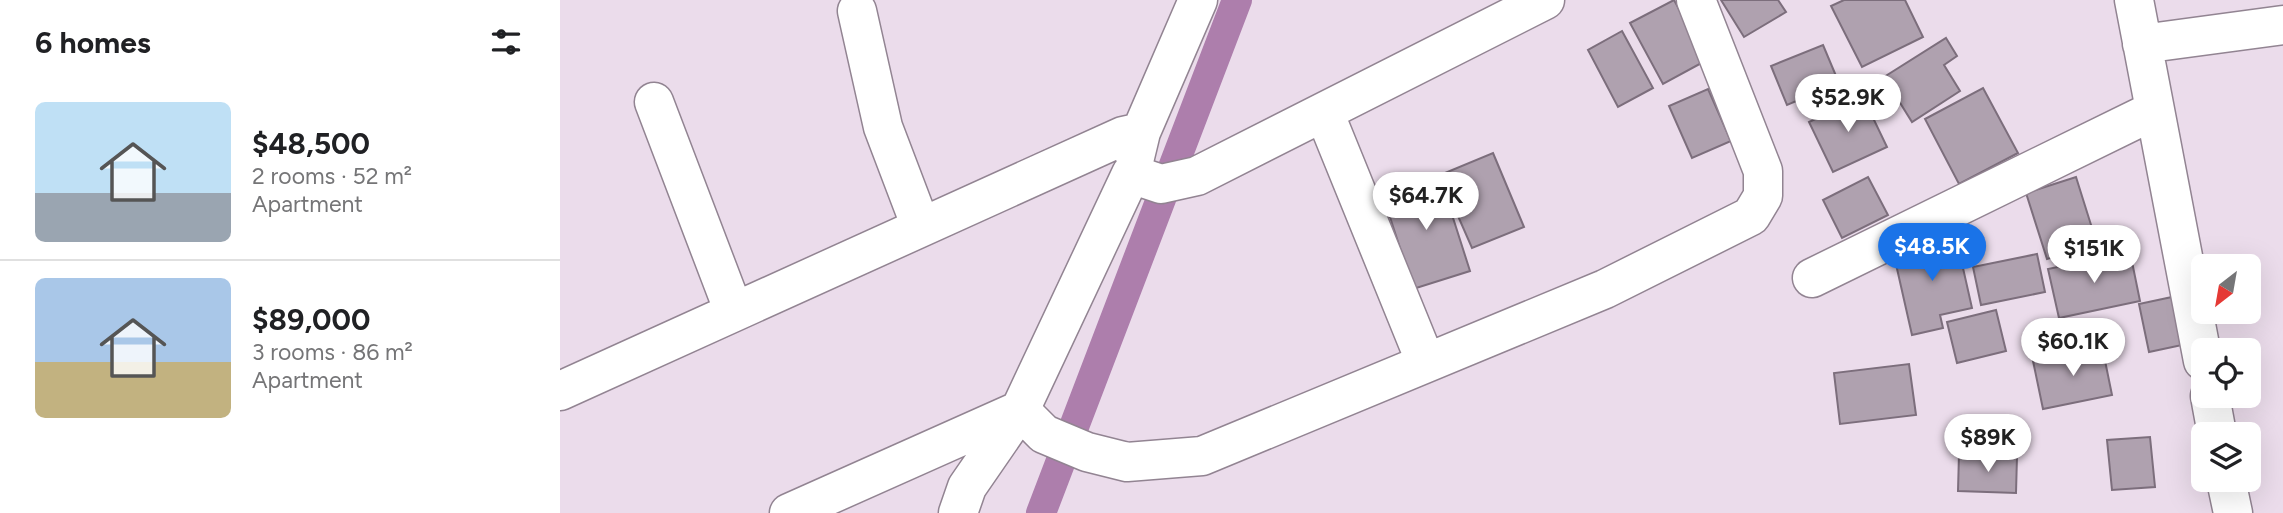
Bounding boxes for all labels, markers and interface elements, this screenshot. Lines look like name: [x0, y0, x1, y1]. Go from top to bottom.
icon: filters: [487, 23, 525, 61]
text: 6 homes: [35, 24, 151, 61]
pin: $52.9K: [1791, 74, 1905, 134]
text: $52.9K: [1811, 83, 1885, 111]
text: $48,500: [252, 125, 370, 162]
icon: home: [91, 130, 175, 214]
text: 2 rooms · 52 m²: [252, 162, 412, 190]
pin: $64.7K: [1369, 173, 1483, 232]
text: $64.7K: [1389, 181, 1463, 209]
text: Apartment: [252, 190, 363, 218]
pin: $48.5K: [1875, 224, 1989, 283]
pin: $151K: [2045, 226, 2143, 285]
text: $48.5K: [1894, 232, 1970, 260]
text: $151K: [2064, 234, 2124, 262]
north arrow: [2191, 254, 2261, 324]
map controls: [2191, 254, 2261, 492]
text: $89,000: [252, 301, 370, 338]
icon: home: [91, 306, 175, 390]
pin: $60.1K: [2016, 318, 2130, 378]
text: $60.1K: [2037, 327, 2109, 355]
text: 3 rooms · 86 m²: [252, 338, 413, 366]
button: locate: [2191, 338, 2261, 408]
text: Apartment: [252, 366, 363, 394]
pin: $89K: [1947, 414, 2029, 474]
button: layers: [2191, 422, 2261, 492]
text: $89K: [1960, 423, 2016, 451]

